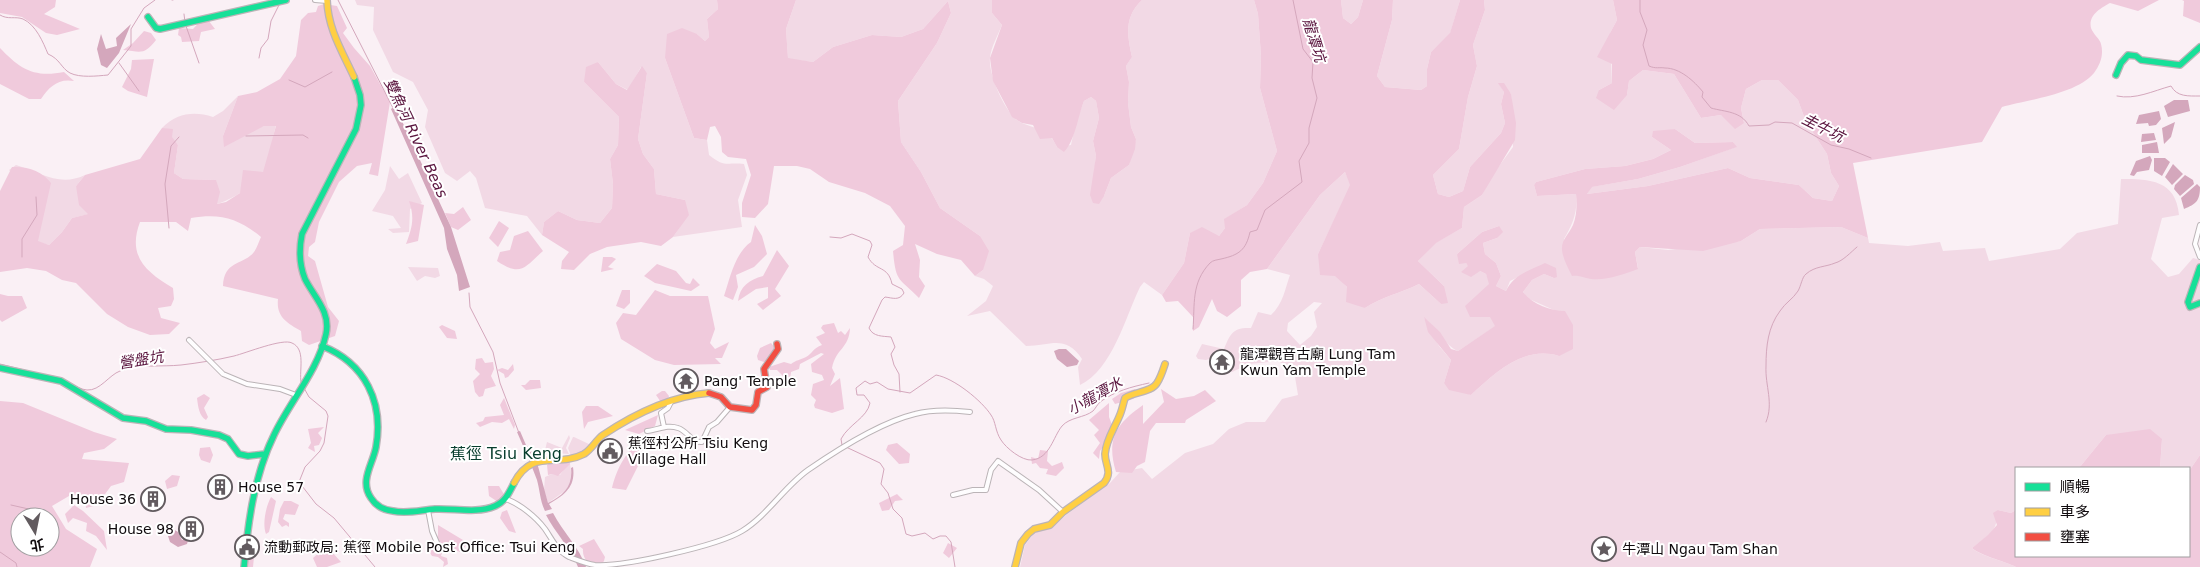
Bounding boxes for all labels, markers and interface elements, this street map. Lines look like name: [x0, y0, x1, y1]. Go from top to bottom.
water label: 龍潭坑: [1299, 16, 1330, 66]
water label: 雙魚河 River Beas: [380, 75, 452, 201]
water label: 圭牛坑: [1799, 110, 1849, 147]
place label: 龍潭觀音古廟 Lung Tam Kwun Yam Temple: [1240, 346, 1396, 378]
water label: 營盤坑: [117, 347, 167, 372]
temple icon: 龍潭觀音古廟 Lung Tam Kwun Yam Temple: [1209, 349, 1235, 375]
temple icon: Pang' Temple: [673, 368, 699, 394]
place label: Pang' Temple: [704, 373, 796, 389]
water label: 小龍潭水: [1064, 373, 1126, 418]
place label: 蕉徑村公所 Tsiu Keng Village Hall: [628, 435, 768, 467]
public building icon: 蕉徑村公所 Tsiu Keng Village Hall: [597, 438, 623, 464]
district label: 蕉徑 Tsiu Keng: [450, 444, 562, 463]
legend: [2015, 467, 2190, 557]
building icon: House 57: [207, 474, 233, 500]
text: 順暢: [2060, 478, 2090, 496]
place label: House 57: [238, 479, 304, 495]
building icon: House 36: [140, 486, 166, 512]
place label: House 36: [70, 491, 136, 507]
text: 車多: [2060, 503, 2090, 521]
north arrow: [10, 507, 60, 557]
building icon: House 98: [178, 516, 204, 542]
place label: House 98: [108, 521, 174, 537]
text: 壅塞: [2060, 528, 2090, 546]
public building icon: 流動郵政局: 蕉徑 Mobile Post Office: Tsui Keng: [234, 534, 260, 560]
text: 北: [29, 536, 46, 554]
place icon: 牛潭山 Ngau Tam Shan: [1591, 536, 1617, 562]
place label: 流動郵政局: 蕉徑 Mobile Post Office: Tsui Keng: [264, 539, 575, 555]
place label: 牛潭山 Ngau Tam Shan: [1622, 541, 1778, 557]

